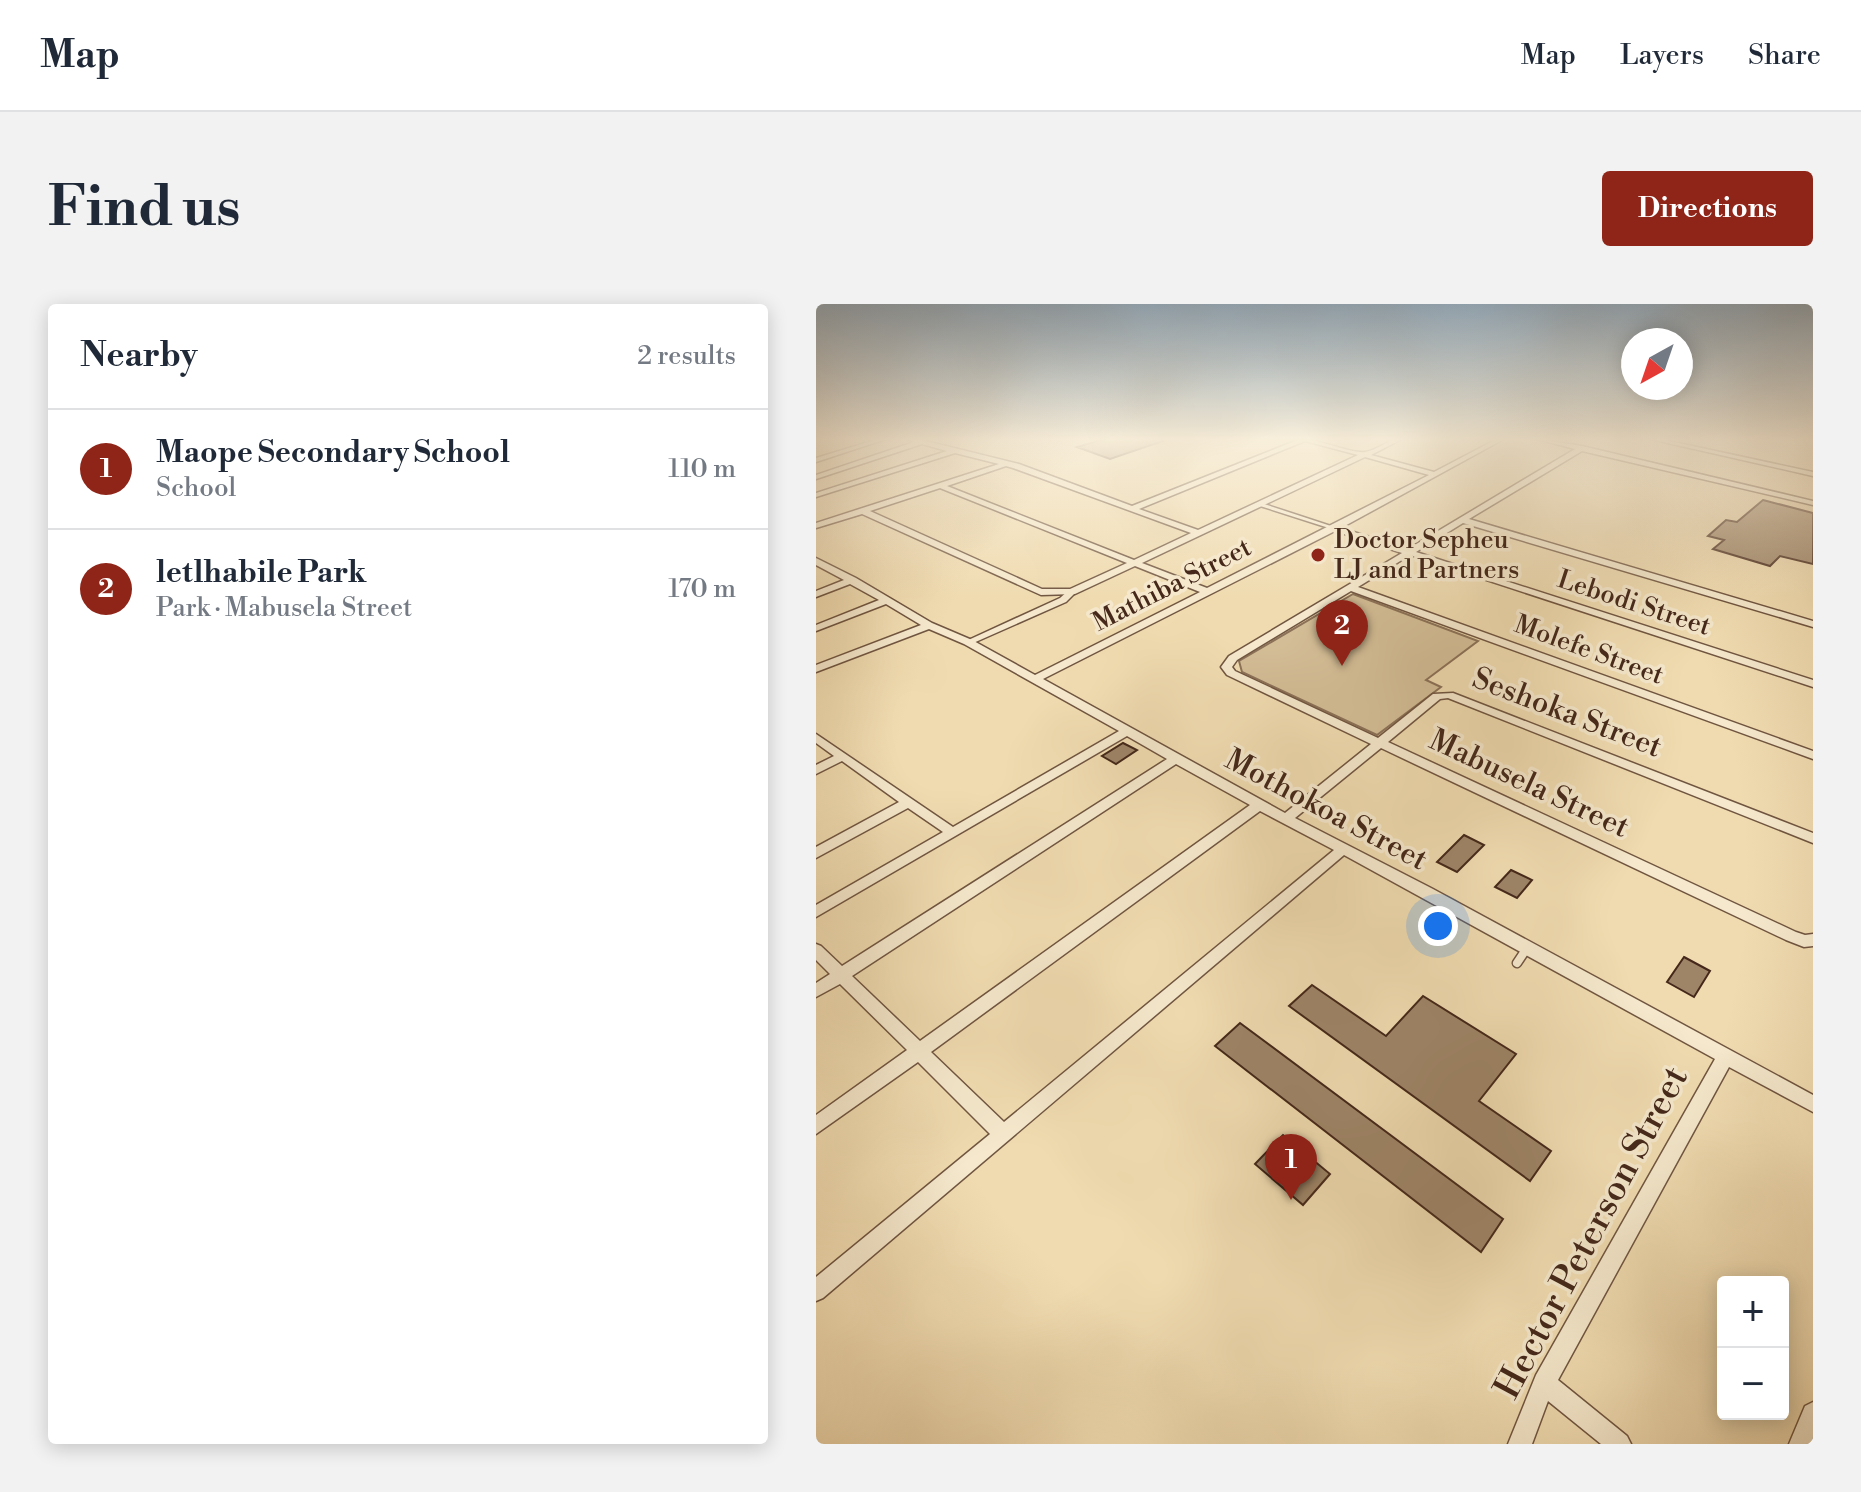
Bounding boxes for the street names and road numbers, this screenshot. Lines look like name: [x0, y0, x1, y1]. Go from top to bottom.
street label: Mathiba Street: [1087, 531, 1257, 639]
street label: Lebodi Street: [1553, 563, 1715, 643]
street label: Molefe Street: [1510, 608, 1668, 692]
street label: Seshoka Street: [1467, 659, 1667, 767]
street label: Mabusela Street: [1423, 721, 1635, 847]
street label: Mothokoa Street: [1218, 741, 1434, 879]
street label: Hector Peterson Street: [1485, 1059, 1699, 1407]

